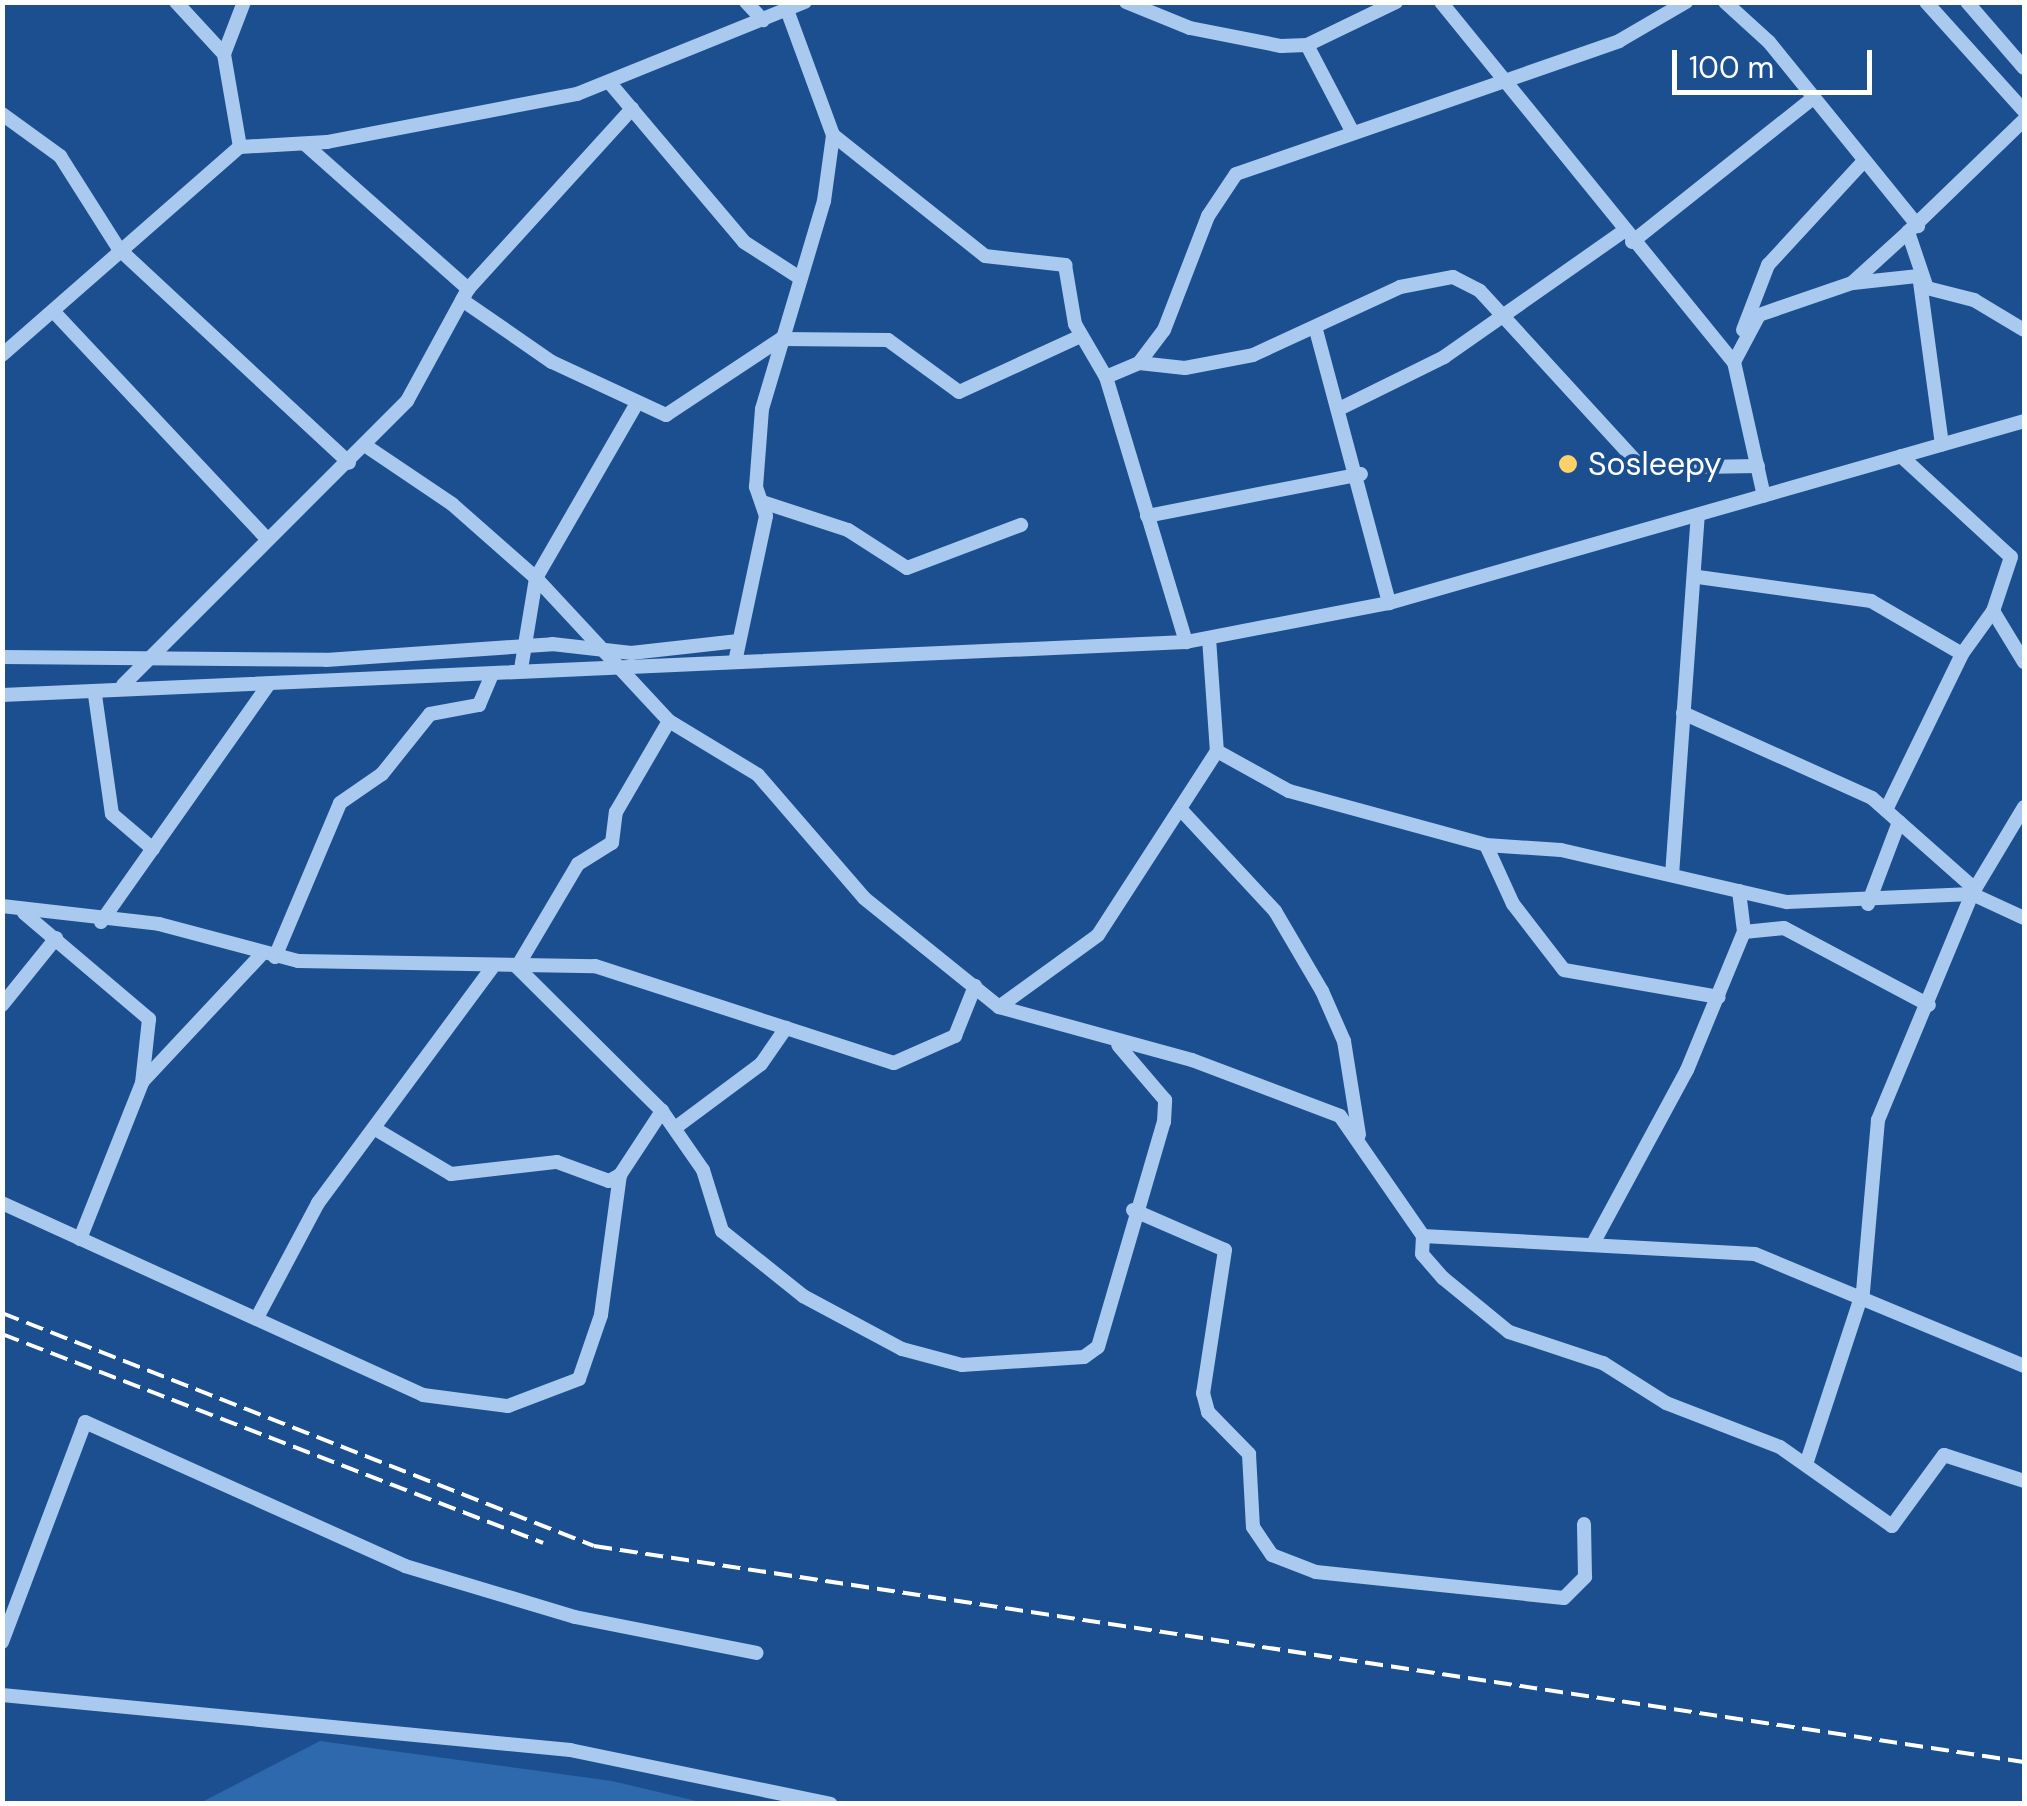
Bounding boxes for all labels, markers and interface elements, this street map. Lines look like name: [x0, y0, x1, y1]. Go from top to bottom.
scale bar: [1677, 30, 1877, 92]
text: 100 m: [1689, 48, 1774, 87]
place label: Sosleepy: [1588, 445, 1722, 483]
marker: Sosleepy: [1557, 453, 1579, 475]

